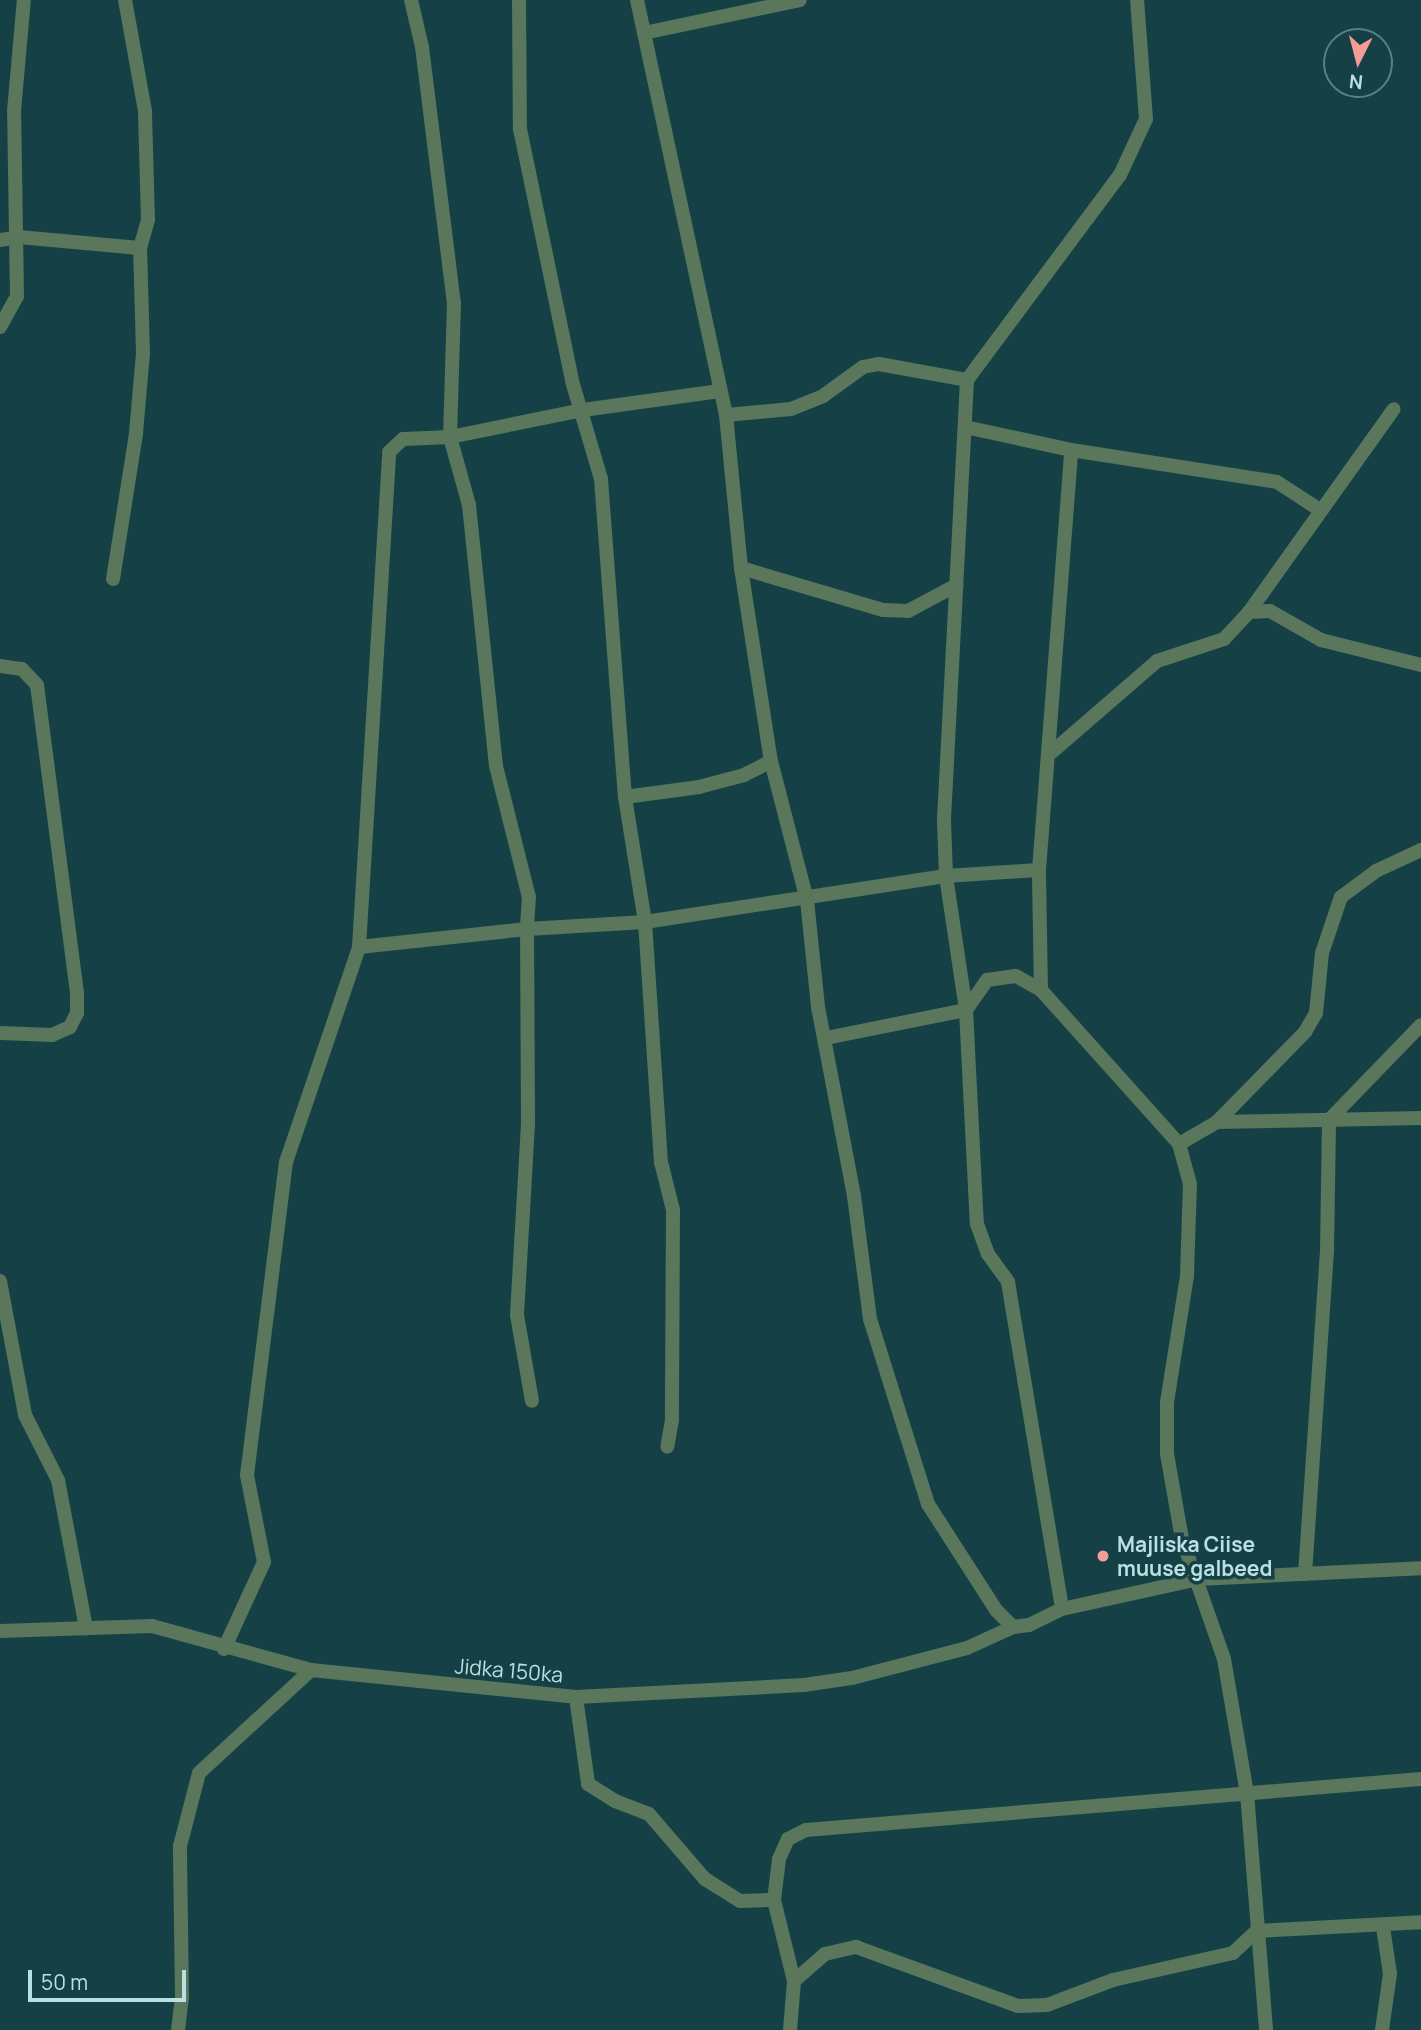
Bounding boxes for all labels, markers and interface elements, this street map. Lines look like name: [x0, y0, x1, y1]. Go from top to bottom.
north arrow: [1323, 28, 1393, 98]
text: N: [1348, 68, 1364, 96]
place label: Majliska Ciise muuse galbeed: [1117, 1531, 1272, 1581]
marker: Majliska Ciise muuse galbeed: [1095, 1548, 1111, 1564]
street label: Jidka 150ka: [454, 1653, 564, 1687]
scale bar: [32, 1956, 189, 2000]
text: 50 m: [41, 1968, 88, 1996]

